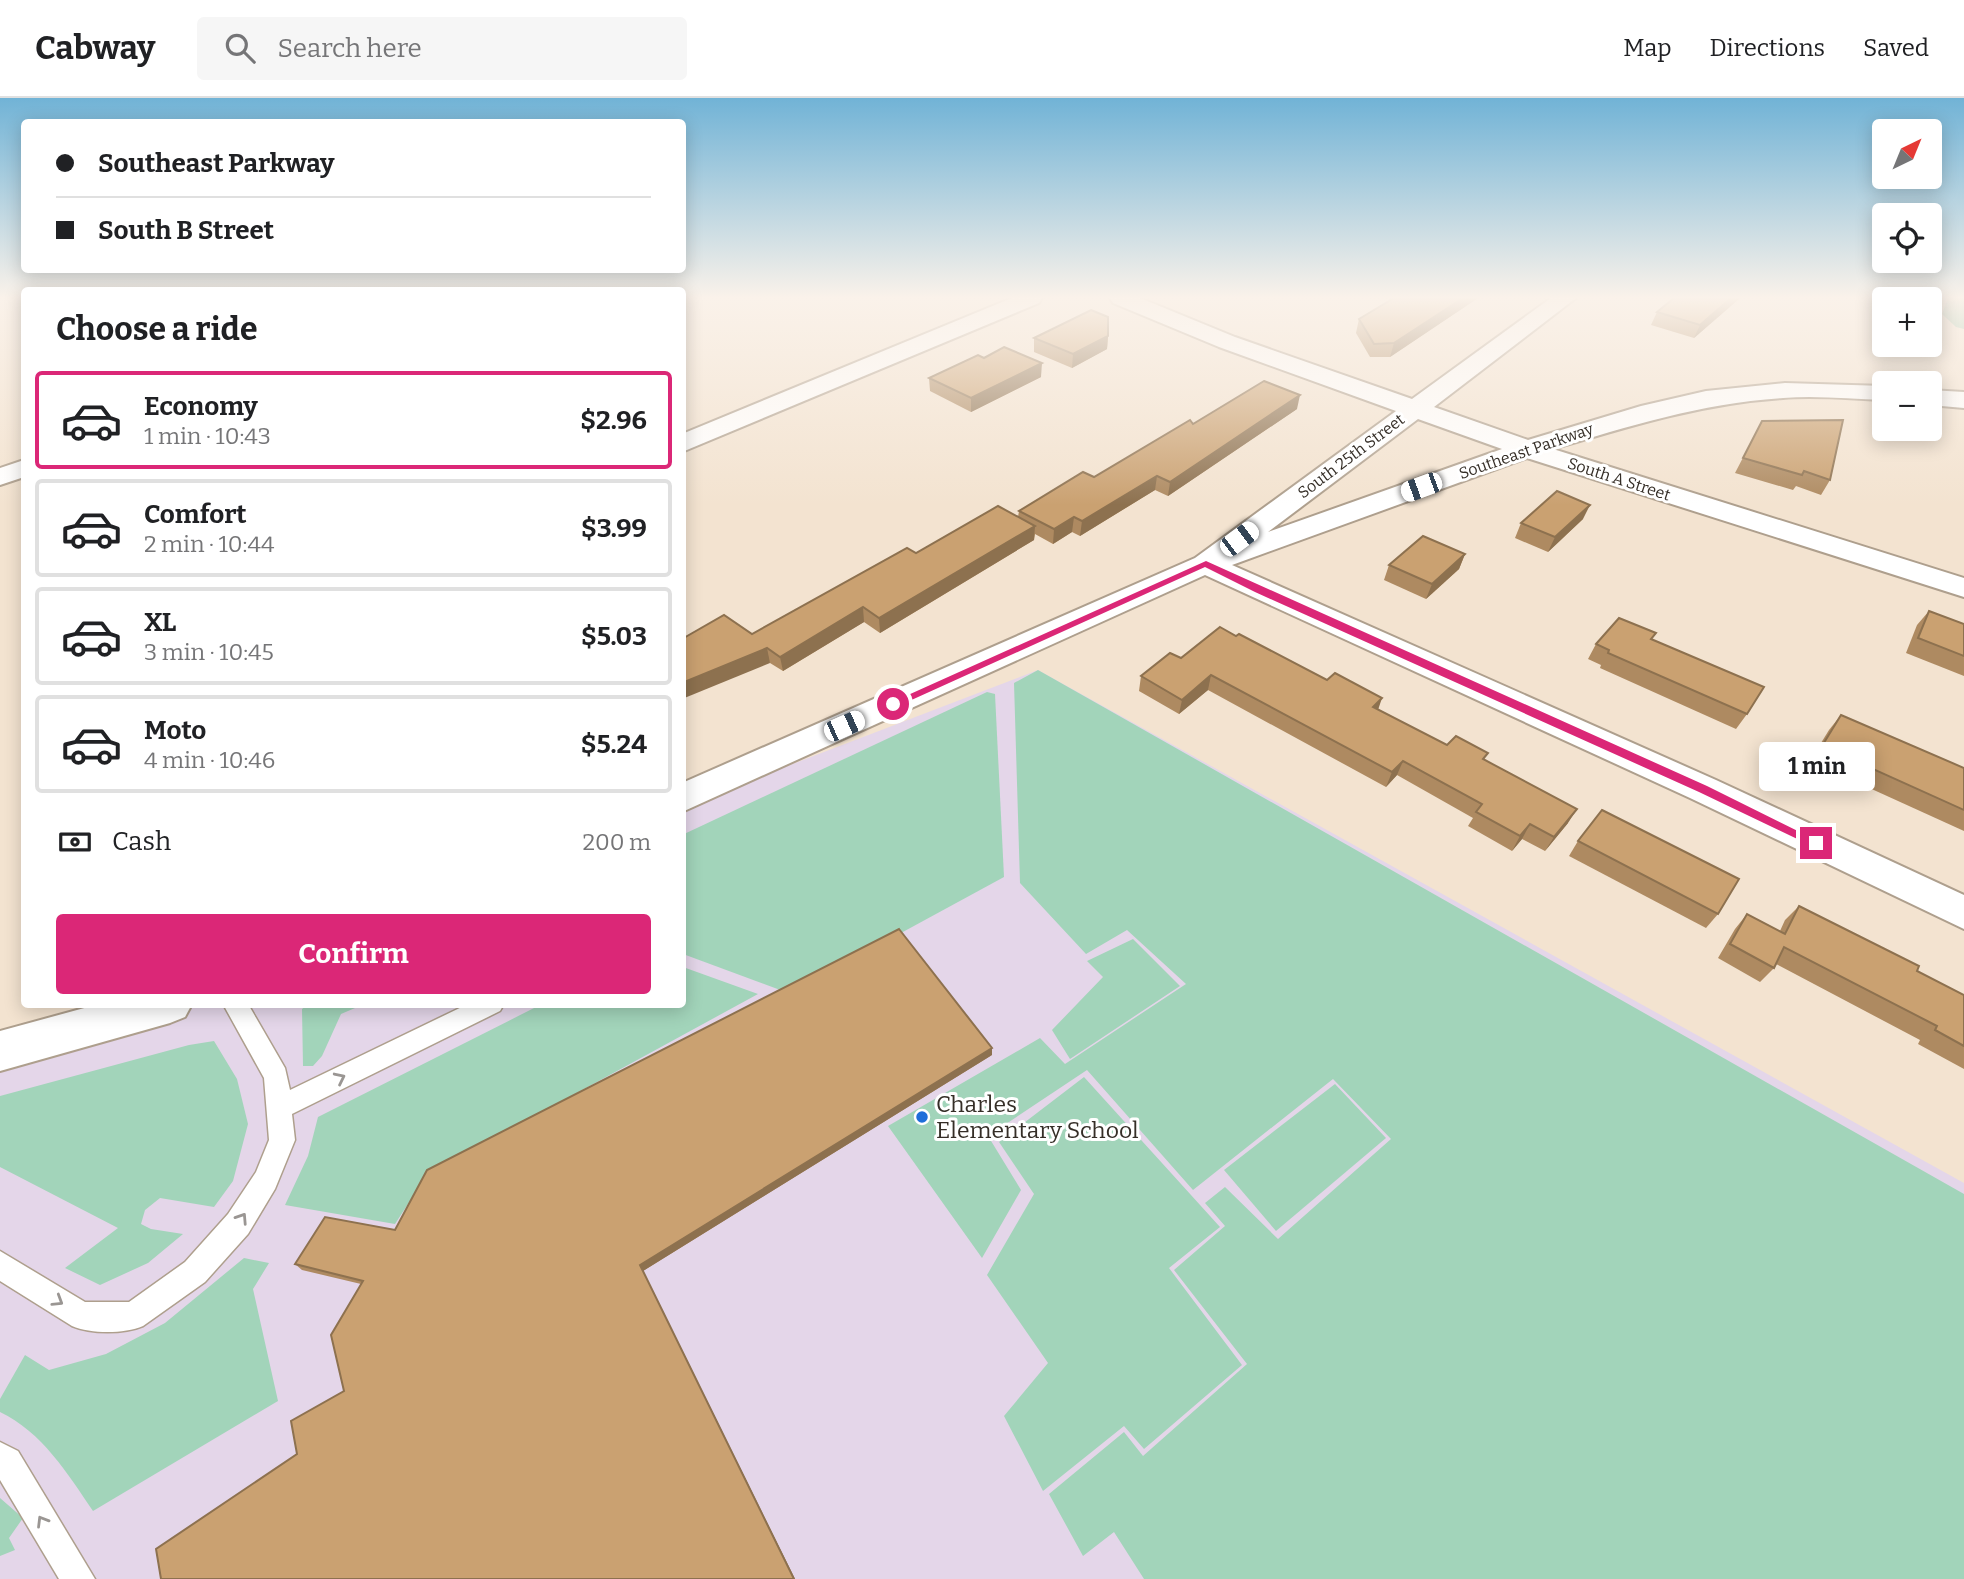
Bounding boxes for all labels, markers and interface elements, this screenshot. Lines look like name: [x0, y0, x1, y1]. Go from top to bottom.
search box: [197, 17, 687, 80]
text: Cabway: [35, 28, 155, 68]
icon: search: [221, 29, 259, 67]
text: Search here: [277, 33, 422, 64]
text: Map: [1623, 34, 1672, 62]
text: Directions: [1710, 34, 1825, 62]
text: Saved: [1863, 34, 1929, 62]
north arrow: [1872, 119, 1942, 189]
map controls: [1872, 119, 1942, 441]
text: Southeast Parkway: [98, 148, 335, 179]
button: locate: [1872, 203, 1942, 273]
text: South B Street: [98, 215, 274, 246]
button: +: [1872, 287, 1942, 357]
text: Choose a ride: [56, 310, 257, 348]
button: −: [1872, 371, 1942, 441]
icon: car: [60, 389, 123, 452]
text: Economy: [144, 391, 258, 422]
text: $2.96: [580, 405, 647, 436]
street label: South 25th Street: [1294, 410, 1408, 502]
street label: Southeast Parkway: [1456, 419, 1596, 483]
text: 1 min · 10:43: [144, 422, 271, 450]
street label: South A Street: [1565, 453, 1673, 505]
car: [1398, 470, 1445, 504]
icon: car: [60, 497, 123, 560]
text: Comfort: [144, 499, 247, 530]
text: $3.99: [581, 513, 647, 544]
car: [1216, 518, 1263, 560]
text: 2 min · 10:44: [144, 530, 274, 558]
icon: car: [60, 605, 123, 668]
text: XL: [144, 607, 176, 638]
text: $5.03: [581, 621, 647, 652]
text: 3 min · 10:45: [144, 638, 274, 666]
route start: [877, 688, 909, 720]
car: [821, 708, 868, 744]
icon: car: [60, 713, 123, 776]
text: Moto: [144, 715, 206, 746]
text: $5.24: [581, 729, 647, 760]
callout: 1 min: [1758, 742, 1874, 790]
text: 4 min · 10:46: [144, 746, 275, 774]
text: 1 min: [1788, 752, 1846, 780]
icon: cash: [56, 823, 94, 861]
text: Cash: [112, 826, 171, 857]
route end: [1800, 827, 1832, 859]
text: 200 m: [582, 828, 651, 856]
button: Confirm: [56, 914, 651, 994]
one-way arrow: [333, 1072, 345, 1086]
place label: Charles Elementary School: [936, 1090, 1139, 1144]
marker: Charles Elementary School: [914, 1109, 930, 1125]
one-way arrow: [233, 1213, 246, 1226]
one-way arrow: [50, 1292, 63, 1305]
one-way arrow: [38, 1515, 51, 1528]

